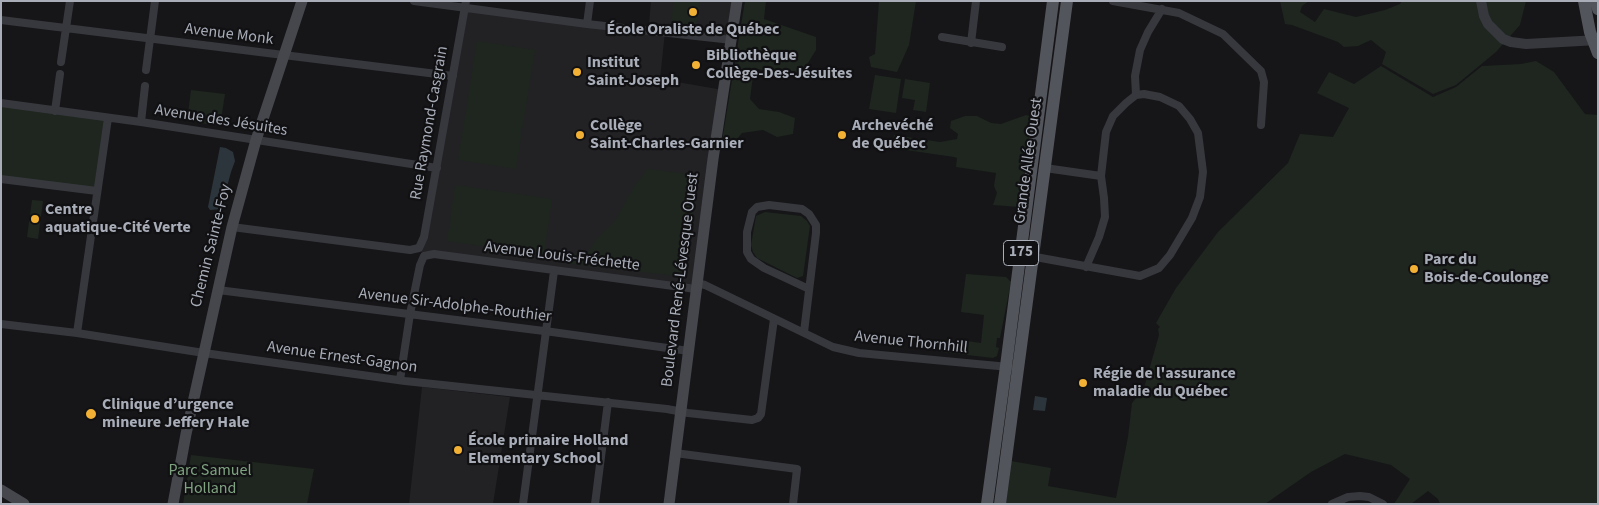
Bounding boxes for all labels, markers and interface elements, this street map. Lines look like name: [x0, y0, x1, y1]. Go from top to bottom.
marker: École Oraliste de Québec: [687, 6, 699, 18]
street label: Avenue Monk: [183, 20, 275, 50]
place label: École Oraliste de Québec: [607, 20, 779, 40]
street label: Rue Raymond-Casgrain: [407, 45, 453, 201]
place label: Bibliothèque Collège-Des-Jésuites: [706, 46, 852, 84]
place label: Institut Saint-Joseph: [587, 53, 679, 91]
marker: Bibliothèque Collège-Des-Jésuites: [690, 59, 702, 71]
marker: Institut Saint-Joseph: [571, 66, 583, 78]
street label: Grande Allée Ouest: [1011, 97, 1047, 225]
street label: Avenue des Jésuites: [153, 101, 289, 141]
place label: Collège Saint-Charles-Garnier: [590, 116, 744, 154]
place label: Archevéché de Québec: [852, 116, 934, 154]
marker: Collège Saint-Charles-Garnier: [574, 129, 586, 141]
marker: Archevéché de Québec: [836, 129, 848, 141]
street label: Boulevard René-Lévesque Ouest: [658, 172, 704, 388]
street label: Chemin Sainte-Foy: [187, 182, 237, 310]
place label: Centre aquatique-Cité Verte: [45, 200, 191, 238]
marker: Centre aquatique-Cité Verte: [29, 213, 41, 225]
street label: Avenue Louis-Fréchette: [483, 238, 641, 276]
road number: 175: [1004, 240, 1038, 266]
place label: Parc du Bois-de-Coulonge: [1424, 250, 1549, 288]
marker: Parc du Bois-de-Coulonge: [1408, 263, 1420, 275]
street label: Avenue Sir-Adolphe-Routhier: [358, 285, 552, 327]
street label: Avenue Thornhill: [854, 328, 968, 358]
street label: Avenue Ernest-Gagnon: [266, 338, 418, 378]
place label: Régie de l'assurance maladie du Québec: [1093, 364, 1236, 402]
marker: Régie de l'assurance maladie du Québec: [1077, 377, 1089, 389]
place label: Clinique d’urgence mineure Jeffery Hale: [102, 395, 249, 433]
marker: Clinique d’urgence mineure Jeffery Hale: [84, 407, 98, 421]
place label: École primaire Holland Elementary School: [468, 431, 628, 469]
marker: École primaire Holland Elementary School: [452, 444, 464, 456]
park label: Parc Samuel Holland: [169, 461, 251, 499]

